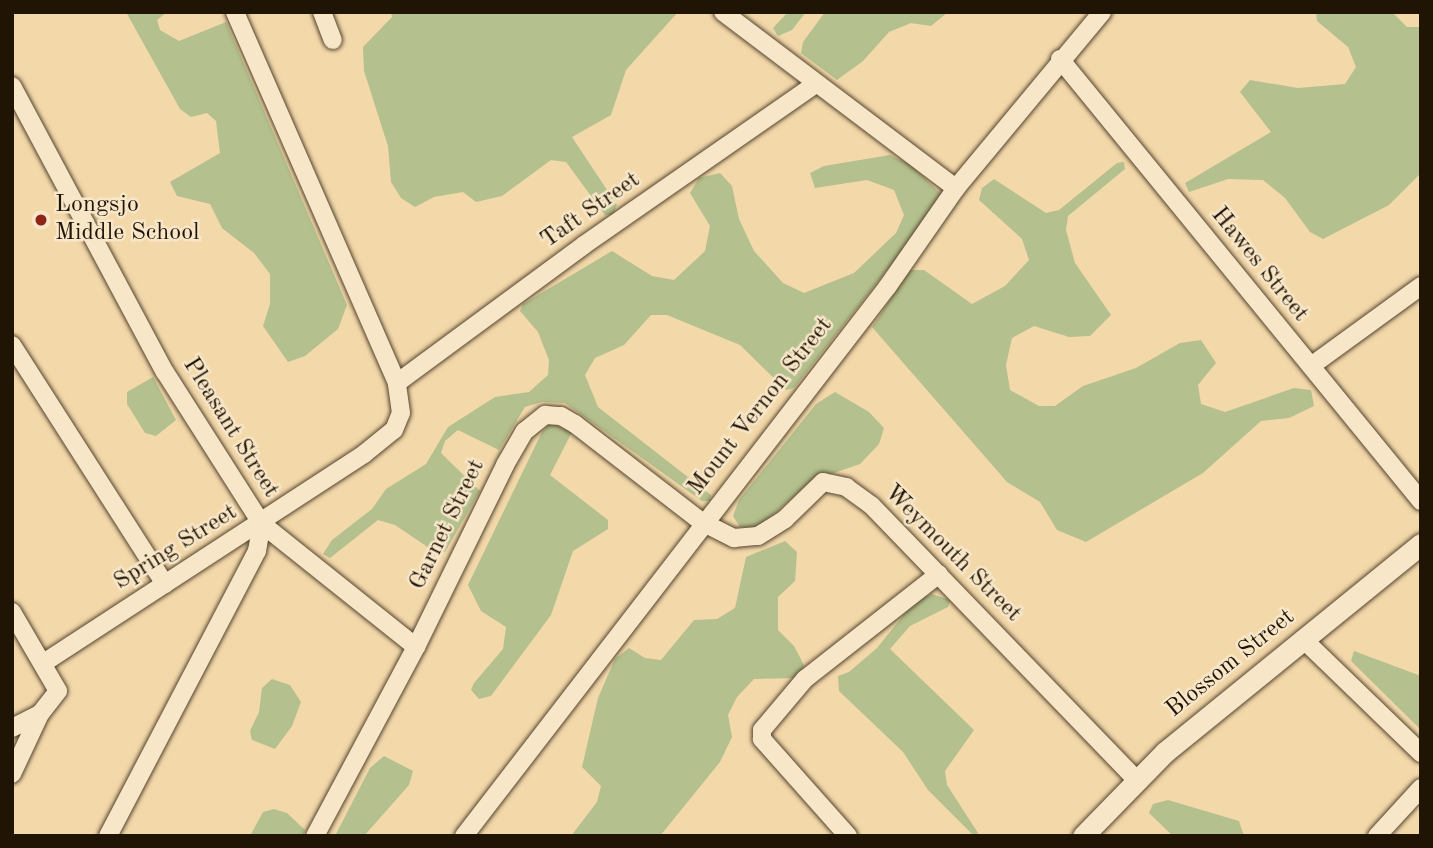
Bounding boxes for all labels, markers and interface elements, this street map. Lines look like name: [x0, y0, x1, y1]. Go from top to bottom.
street label: Taft Street: [536, 166, 646, 256]
place label: Longsjo Middle School: [55, 192, 200, 248]
street label: Hawes Street: [1204, 202, 1314, 328]
marker: Longsjo Middle School: [33, 212, 49, 228]
street label: Mount Vernon Street: [682, 312, 840, 502]
street label: Pleasant Street: [175, 353, 285, 503]
street label: Garnet Street: [404, 455, 492, 595]
street label: Weymouth Street: [877, 479, 1027, 629]
street label: Spring Street: [109, 499, 243, 597]
street label: Blossom Street: [1161, 603, 1301, 725]

